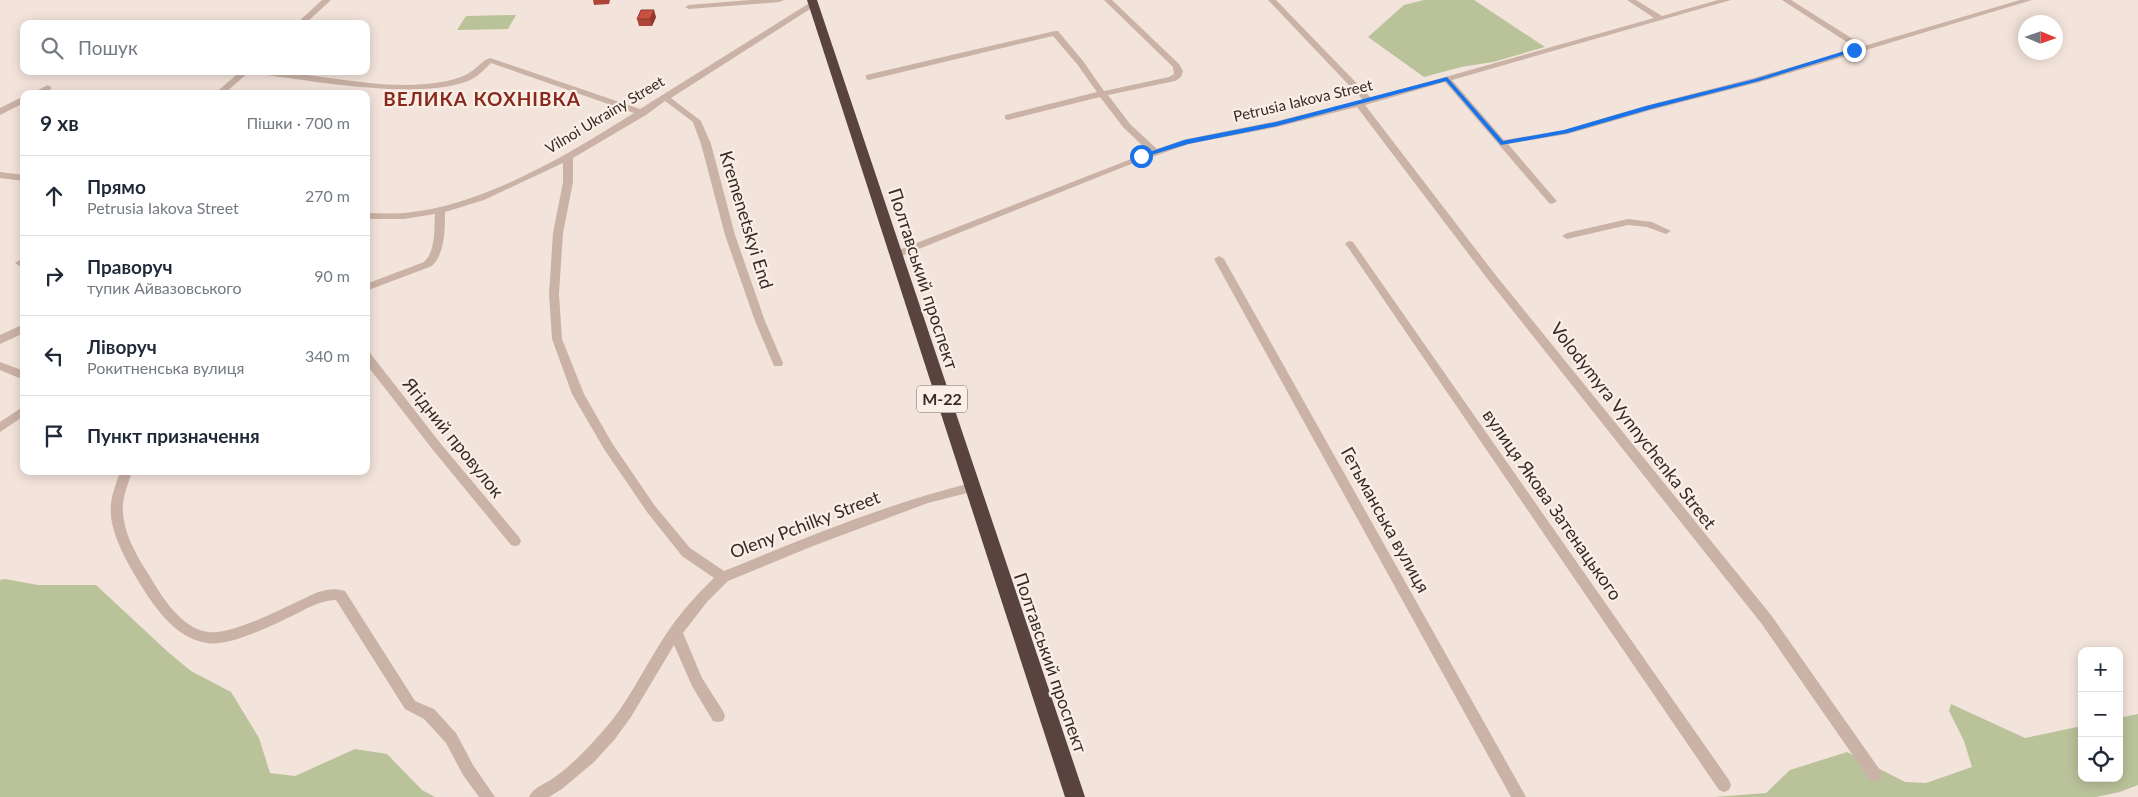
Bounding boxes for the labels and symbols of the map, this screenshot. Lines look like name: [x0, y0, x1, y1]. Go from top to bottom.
north arrow: [2018, 15, 2063, 60]
route end: [1843, 39, 1866, 62]
street label: Vilnoi Ukrainy Street: [542, 71, 668, 157]
street label: Petrusia Iakova Street: [1231, 75, 1375, 125]
district label: ВЕЛИКА КОХНІВКА: [383, 87, 581, 110]
route start: [1130, 145, 1153, 168]
street label: Kremenetskyi End: [715, 148, 778, 291]
street label: Полтавський проспект: [884, 185, 964, 372]
street label: Volodymyra Vynnychenka Street: [1546, 318, 1722, 534]
street label: Ягідний провулок: [398, 372, 509, 502]
road number: М-22: [917, 386, 967, 412]
street label: вулиця Якова Затенацького: [1478, 405, 1627, 604]
street label: Гетьманська вулиця: [1337, 443, 1435, 596]
street label: Oleny Pchilky Street: [727, 485, 883, 563]
street label: Полтавський проспект: [1010, 570, 1092, 756]

